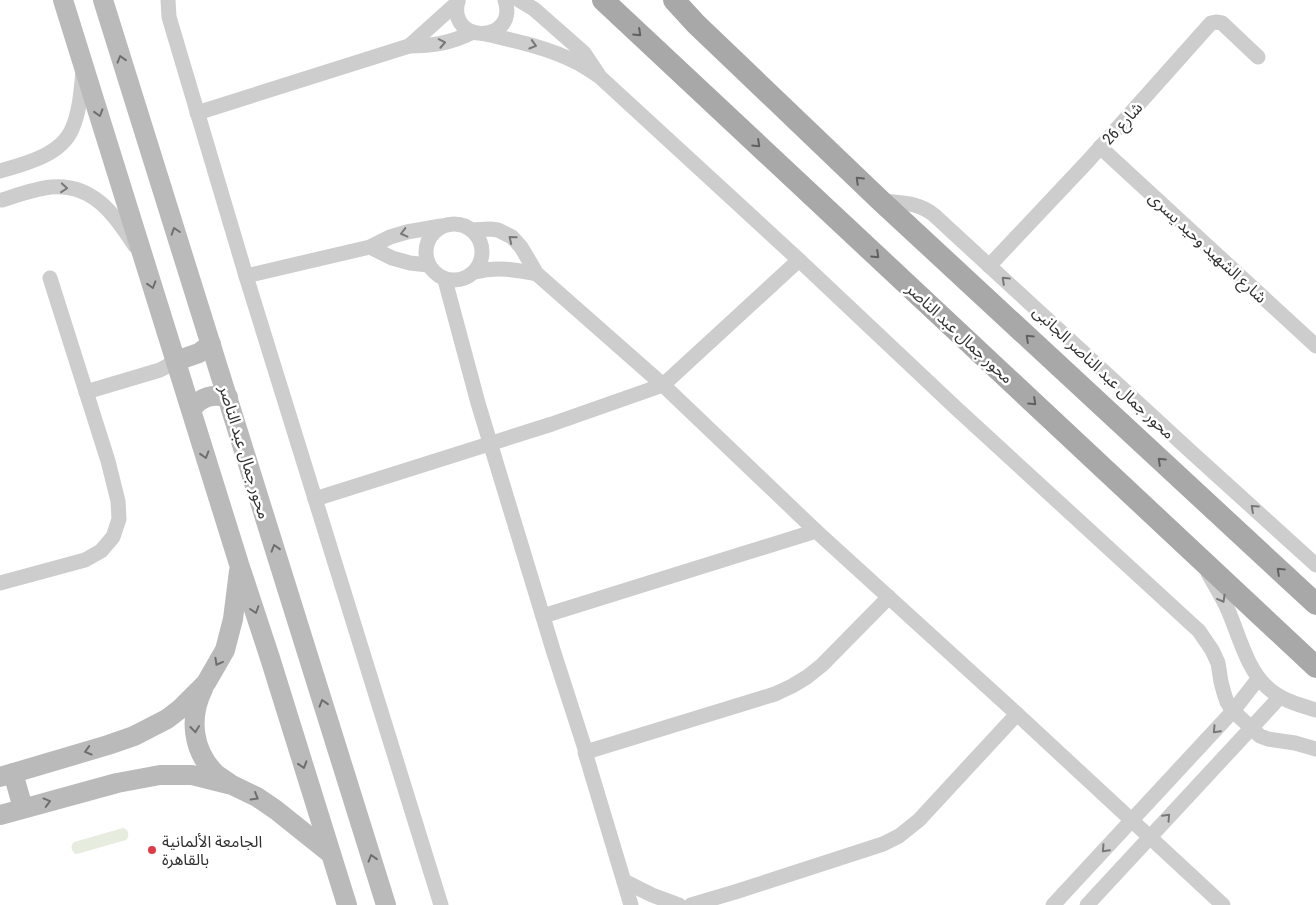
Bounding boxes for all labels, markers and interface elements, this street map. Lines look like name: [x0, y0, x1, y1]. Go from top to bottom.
one-way arrow: [633, 27, 642, 36]
one-way arrow: [437, 38, 446, 49]
one-way arrow: [528, 40, 536, 50]
one-way arrow: [117, 55, 127, 64]
street label: شارع 26: [1098, 98, 1149, 151]
one-way arrow: [93, 109, 103, 117]
one-way arrow: [752, 138, 761, 147]
one-way arrow: [856, 177, 865, 186]
one-way arrow: [60, 182, 68, 193]
street label: شارع الشهيد وحيد يسرى: [1143, 188, 1271, 309]
one-way arrow: [171, 227, 181, 235]
one-way arrow: [400, 227, 409, 238]
one-way arrow: [508, 236, 518, 245]
one-way arrow: [870, 249, 879, 258]
one-way arrow: [1002, 277, 1011, 286]
street label: محور جمال عبد الناصر: [901, 279, 1017, 388]
one-way arrow: [147, 281, 157, 289]
street label: محور جمال عبد الناصر الجانبى: [1028, 302, 1178, 444]
one-way arrow: [1026, 335, 1035, 344]
street label: محور جمال عبد الناصر: [214, 382, 274, 521]
one-way arrow: [1027, 396, 1036, 405]
one-way arrow: [200, 450, 210, 459]
one-way arrow: [1158, 458, 1167, 467]
one-way arrow: [1250, 505, 1259, 514]
one-way arrow: [271, 545, 281, 553]
one-way arrow: [1277, 568, 1286, 577]
one-way arrow: [1216, 594, 1226, 603]
one-way arrow: [249, 605, 259, 614]
one-way arrow: [214, 657, 224, 666]
one-way arrow: [319, 700, 329, 708]
one-way arrow: [1213, 724, 1222, 733]
one-way arrow: [189, 725, 200, 733]
one-way arrow: [85, 745, 93, 755]
one-way arrow: [298, 760, 308, 769]
one-way arrow: [249, 790, 258, 800]
one-way arrow: [43, 797, 51, 808]
one-way arrow: [1161, 814, 1170, 823]
place label: الجامعة الألمانية بالقاهرة: [162, 832, 262, 869]
one-way arrow: [1102, 843, 1111, 852]
marker: الجامعة الألمانية بالقاهرة: [146, 844, 158, 856]
one-way arrow: [368, 855, 378, 863]

